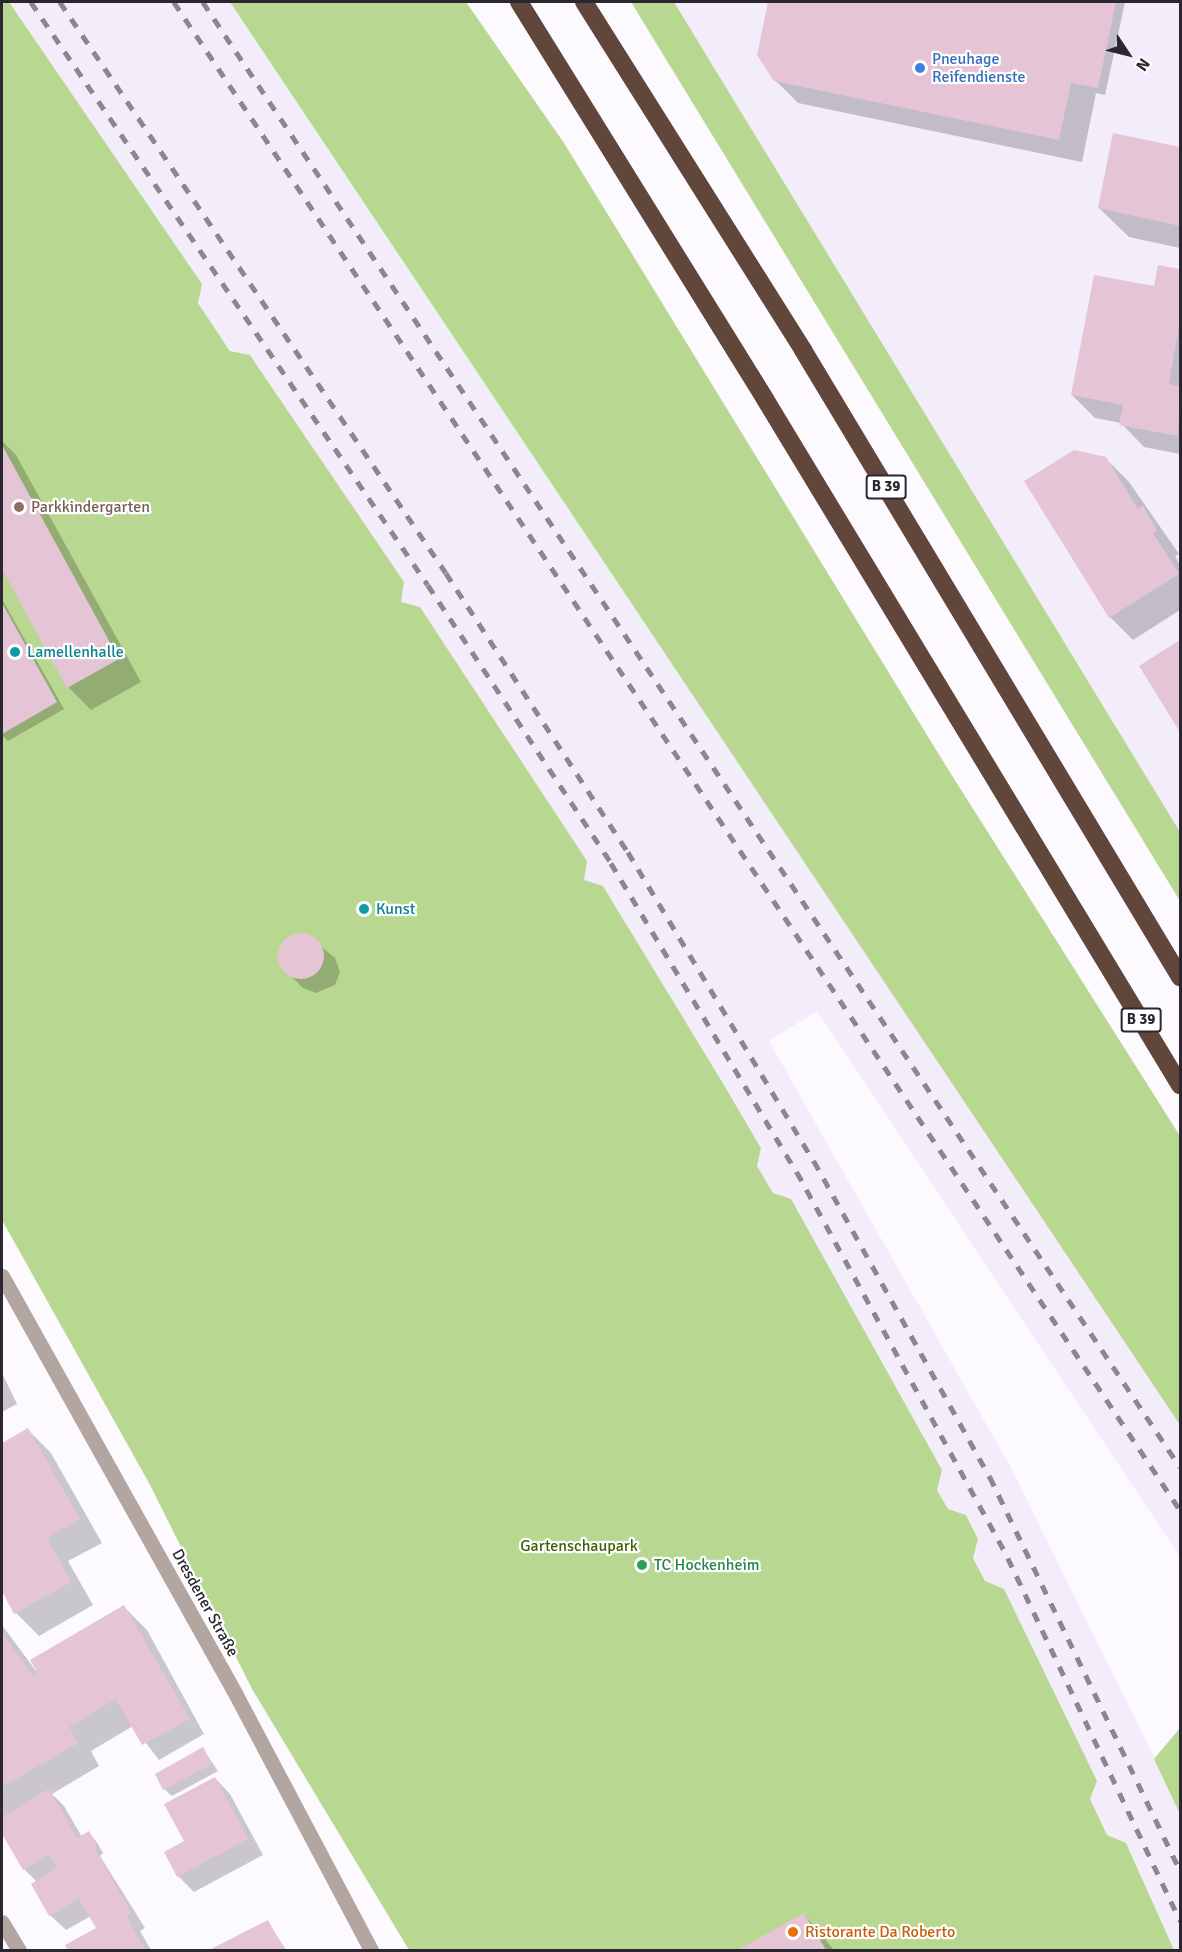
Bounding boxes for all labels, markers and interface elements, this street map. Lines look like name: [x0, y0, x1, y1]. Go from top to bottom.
north arrow: [1098, 24, 1158, 84]
place label: Pneuhage Reifendienste: [932, 49, 1026, 87]
text: N: [1131, 54, 1154, 75]
marker: Pneuhage Reifendienste: [913, 61, 927, 75]
road number: B 39: [865, 475, 907, 499]
place label: Parkkindergarten: [31, 497, 150, 517]
marker: Parkkindergarten: [12, 500, 26, 514]
place label: Lamellenhalle: [27, 642, 124, 662]
marker: Lamellenhalle: [8, 645, 22, 659]
place label: Kunst: [376, 899, 415, 919]
marker: Kunst: [357, 902, 371, 916]
road number: B 39: [1120, 1008, 1162, 1032]
park label: Gartenschaupark: [520, 1536, 638, 1556]
street label: Dresdener Straße: [168, 1546, 242, 1660]
place label: TC Hockenheim: [654, 1555, 760, 1575]
marker: TC Hockenheim: [635, 1558, 649, 1572]
place label: Ristorante Da Roberto: [805, 1922, 955, 1942]
marker: Ristorante Da Roberto: [786, 1925, 800, 1939]

